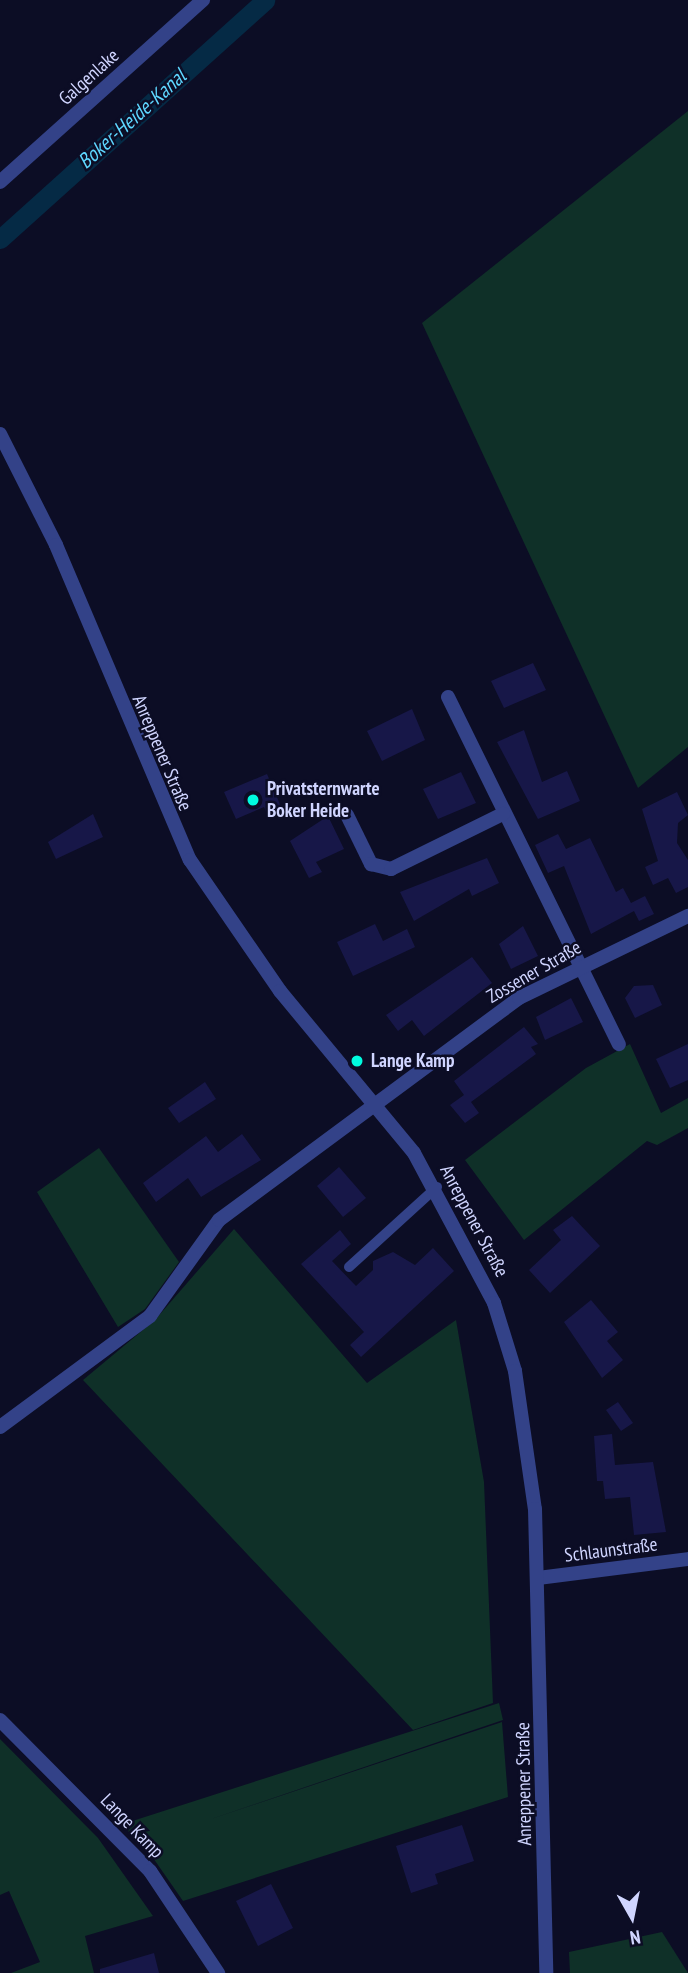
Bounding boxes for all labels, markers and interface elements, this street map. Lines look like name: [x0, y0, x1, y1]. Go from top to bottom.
street label: Galgenlake: [54, 44, 124, 110]
water label: Boker-Heide-Kanal: [73, 64, 191, 174]
street label: Anreppener Straße: [127, 692, 197, 814]
place label: Privatsternwarte Boker Heide: [267, 778, 380, 822]
marker: Privatsternwarte Boker Heide: [245, 792, 261, 808]
street label: Zossener Straße: [483, 936, 585, 1008]
place label: Lange Kamp: [371, 1050, 454, 1072]
marker: Lange Kamp: [349, 1053, 365, 1069]
street label: Anreppener Straße: [435, 1161, 513, 1281]
street label: Schlaunstraße: [563, 1533, 659, 1567]
street label: Anreppener Straße: [512, 1722, 536, 1846]
street label: Lange Kamp: [96, 1789, 168, 1863]
north arrow: [597, 1882, 667, 1952]
text: N: [628, 1925, 642, 1950]

